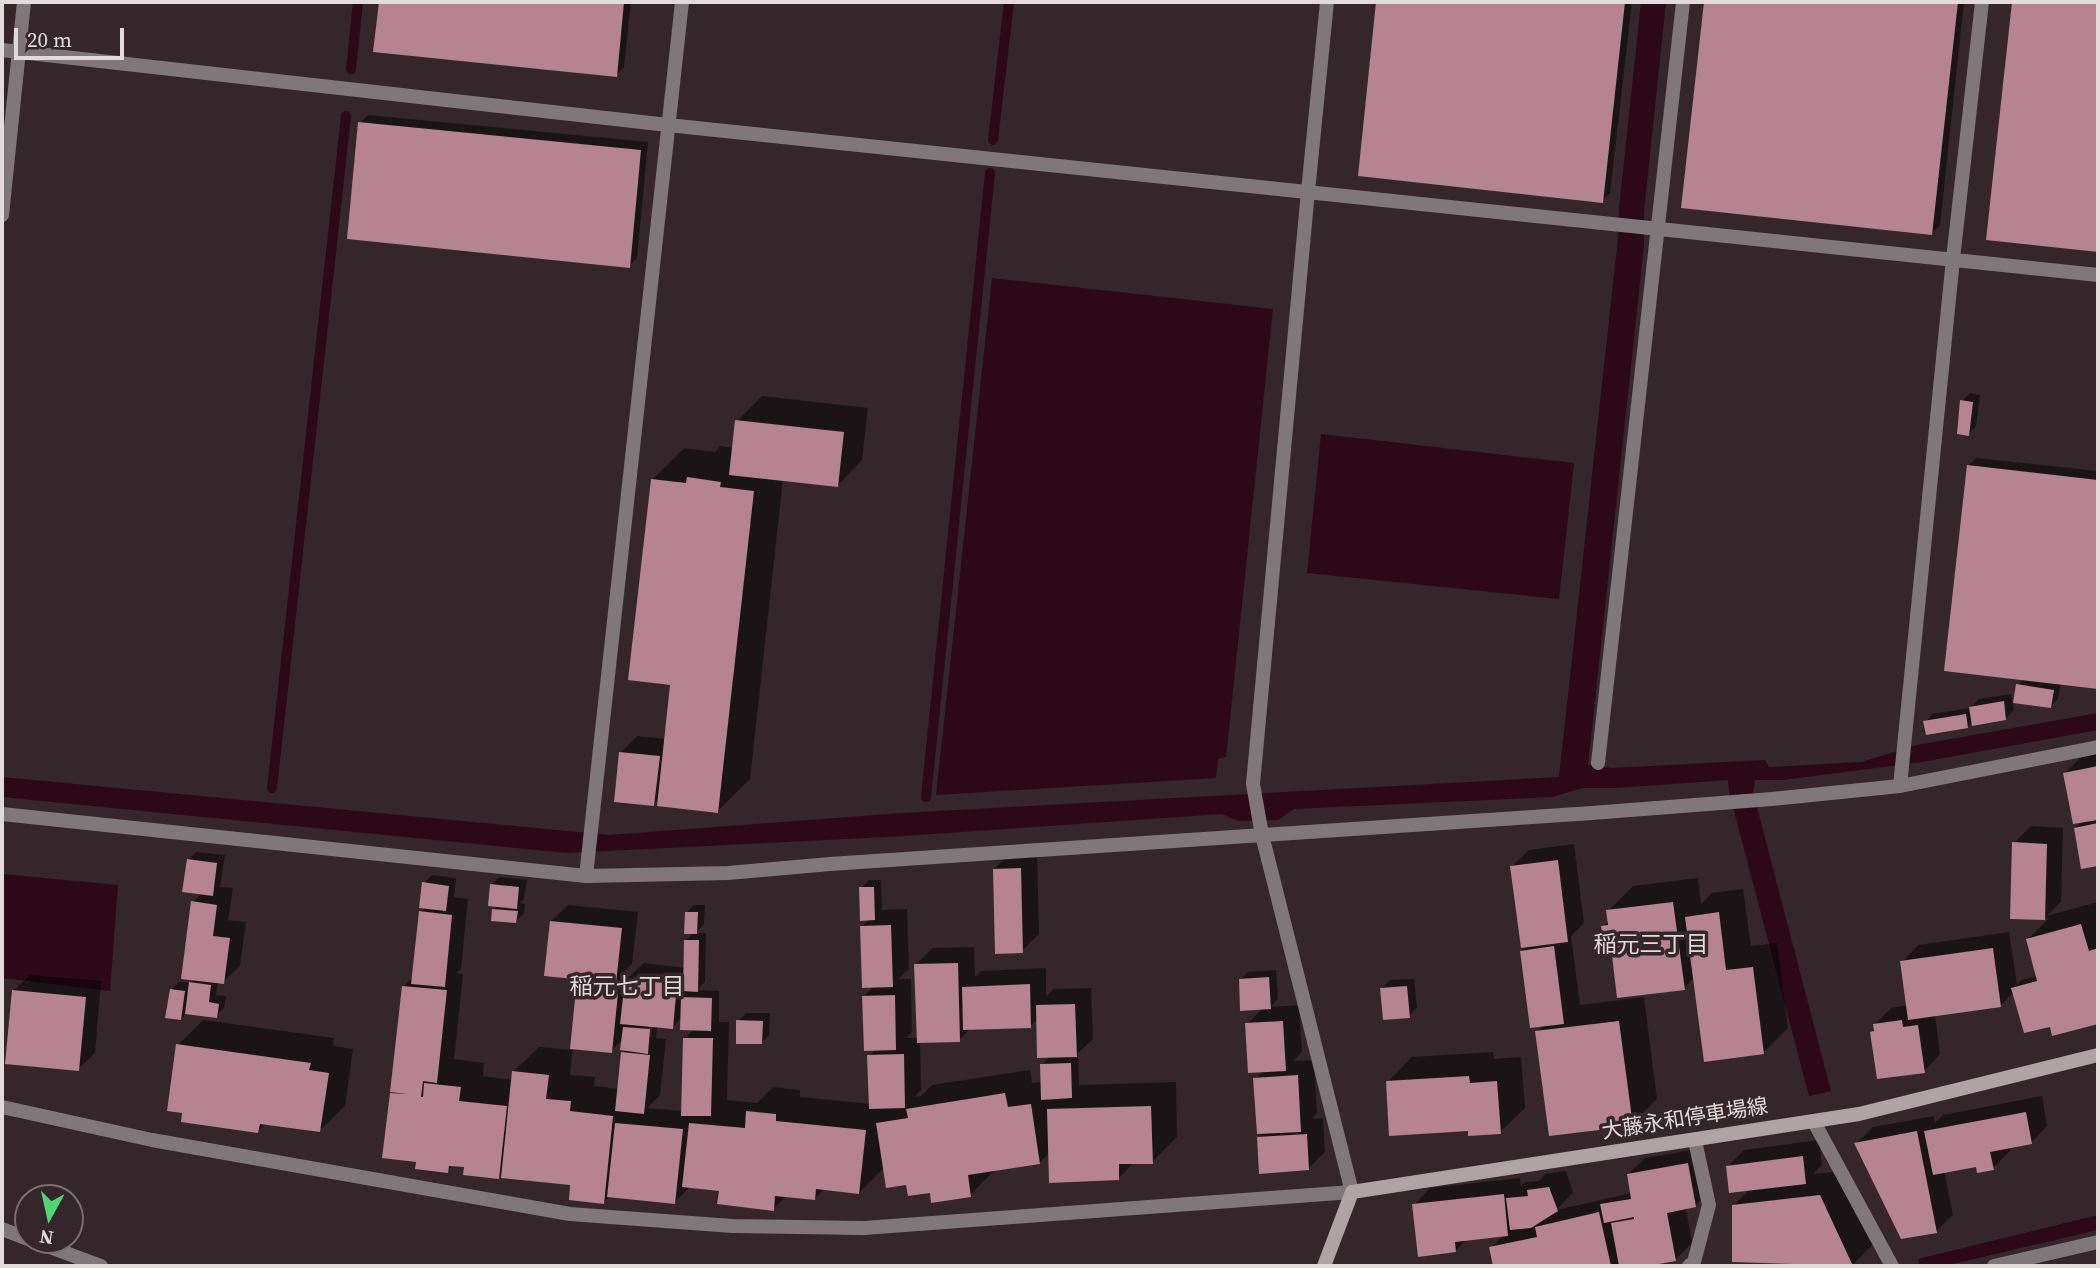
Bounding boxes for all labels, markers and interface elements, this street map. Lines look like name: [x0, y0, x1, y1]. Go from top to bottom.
scale bar: [18, 14, 128, 58]
text: 20 m: [27, 25, 72, 54]
district label: 稲元三丁目: [1594, 932, 1708, 960]
district label: 稲元七丁目: [570, 974, 684, 1002]
street label: 大藤永和停車場線: [1600, 1094, 1770, 1146]
north arrow: [14, 1184, 84, 1254]
text: N: [38, 1224, 55, 1252]

